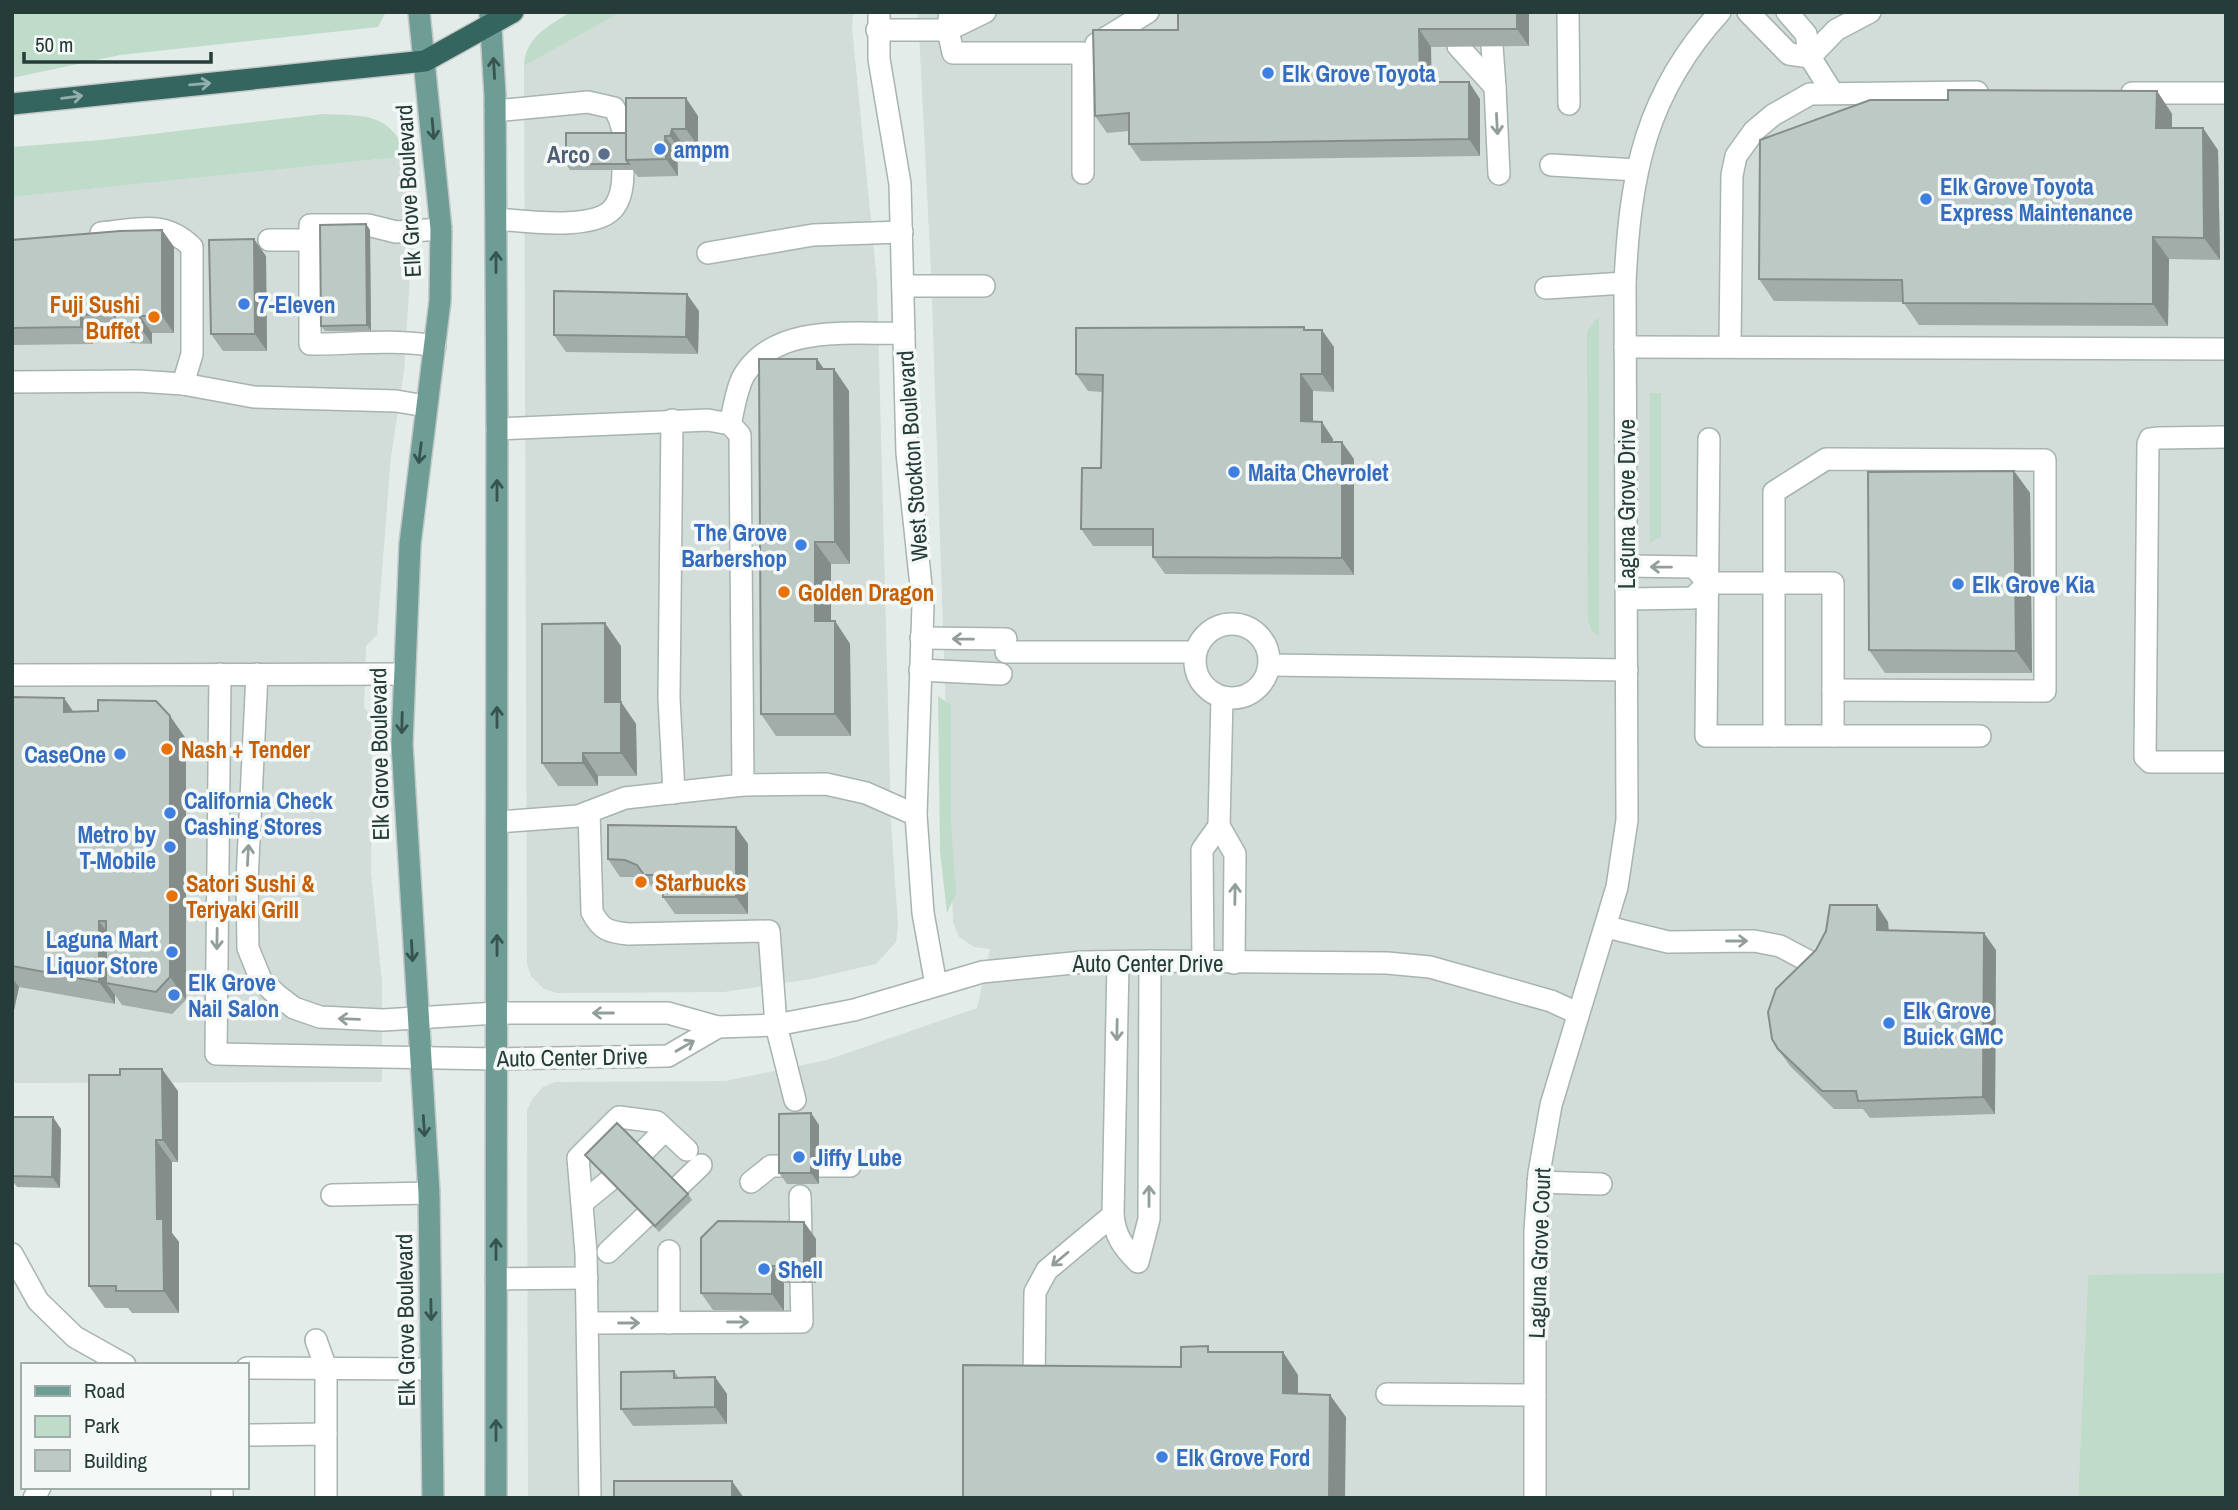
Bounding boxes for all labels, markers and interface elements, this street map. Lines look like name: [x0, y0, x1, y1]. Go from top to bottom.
scale bar: [24, 21, 212, 65]
text: 50 m: [35, 30, 73, 59]
one-way arrow: [487, 57, 500, 80]
place label: Elk Grove Toyota: [1282, 58, 1436, 89]
marker: Elk Grove Toyota: [1260, 65, 1276, 81]
one-way arrow: [188, 77, 211, 90]
one-way arrow: [60, 91, 83, 104]
street label: Elk Grove Boulevard: [388, 104, 428, 278]
one-way arrow: [1490, 113, 1503, 136]
one-way arrow: [427, 117, 440, 139]
place label: ampm: [674, 134, 730, 165]
place label: Arco: [547, 139, 590, 170]
marker: ampm: [652, 141, 668, 157]
marker: Arco: [596, 146, 612, 162]
place label: Elk Grove Toyota Express Maintenance: [1940, 171, 2133, 228]
marker: Elk Grove Toyota Express Maintenance: [1918, 191, 1934, 207]
one-way arrow: [489, 251, 503, 274]
place label: Fuji Sushi Buffet: [50, 289, 140, 346]
place label: 7-Eleven: [258, 289, 336, 320]
marker: 7-Eleven: [236, 296, 252, 312]
marker: Fuji Sushi Buffet: [146, 309, 162, 325]
street label: West Stockton Boulevard: [889, 349, 935, 563]
street label: Laguna Grove Drive: [1611, 419, 1642, 589]
one-way arrow: [414, 441, 427, 463]
place label: Maita Chevrolet: [1248, 457, 1388, 488]
marker: Maita Chevrolet: [1226, 464, 1242, 480]
one-way arrow: [490, 478, 504, 501]
place label: The Grove Barbershop: [681, 517, 787, 574]
marker: The Grove Barbershop: [793, 537, 809, 553]
one-way arrow: [1650, 560, 1673, 573]
place label: Elk Grove Kia: [1972, 569, 2095, 600]
marker: Elk Grove Kia: [1950, 576, 1966, 592]
place label: Golden Dragon: [798, 577, 934, 608]
marker: Golden Dragon: [776, 584, 792, 600]
one-way arrow: [952, 632, 975, 645]
street label: Elk Grove Boulevard: [362, 667, 396, 841]
one-way arrow: [490, 706, 504, 729]
one-way arrow: [395, 712, 409, 735]
place label: Nash + Tender: [181, 734, 311, 765]
place label: CaseOne: [24, 739, 106, 770]
marker: Nash + Tender: [159, 741, 175, 757]
marker: CaseOne: [112, 746, 128, 762]
place label: California Check Cashing Stores: [184, 785, 333, 842]
marker: California Check Cashing Stores: [162, 805, 178, 821]
place label: Metro by T-Mobile: [77, 819, 157, 876]
marker: Metro by T-Mobile: [162, 839, 178, 855]
one-way arrow: [242, 844, 255, 867]
place label: Starbucks: [655, 867, 746, 898]
place label: Satori Sushi & Teriyaki Grill: [186, 868, 315, 925]
marker: Starbucks: [633, 874, 649, 890]
one-way arrow: [1228, 883, 1242, 906]
marker: Satori Sushi & Teriyaki Grill: [164, 888, 180, 904]
place label: Laguna Mart Liquor Store: [46, 924, 158, 981]
one-way arrow: [210, 927, 224, 950]
one-way arrow: [490, 933, 504, 956]
one-way arrow: [1725, 934, 1748, 948]
one-way arrow: [406, 939, 419, 961]
marker: Laguna Mart Liquor Store: [164, 944, 180, 960]
street label: Auto Center Drive: [1072, 948, 1223, 979]
place label: Elk Grove Nail Salon: [188, 967, 279, 1024]
marker: Elk Grove Nail Salon: [166, 987, 182, 1003]
place label: Elk Grove Buick GMC: [1903, 995, 2004, 1052]
one-way arrow: [591, 1006, 614, 1020]
one-way arrow: [337, 1012, 360, 1025]
marker: Elk Grove Buick GMC: [1881, 1015, 1897, 1031]
one-way arrow: [1110, 1018, 1123, 1041]
one-way arrow: [675, 1038, 695, 1052]
street label: Auto Center Drive: [495, 1040, 648, 1074]
one-way arrow: [418, 1114, 431, 1137]
place label: Jiffy Lube: [813, 1142, 902, 1173]
marker: Jiffy Lube: [791, 1149, 807, 1165]
street label: Laguna Grove Court: [1521, 1167, 1557, 1339]
one-way arrow: [1142, 1184, 1156, 1207]
street label: Elk Grove Boulevard: [388, 1233, 422, 1407]
one-way arrow: [489, 1238, 503, 1261]
one-way arrow: [1052, 1251, 1070, 1267]
place label: Shell: [778, 1254, 823, 1285]
marker: Shell: [756, 1261, 772, 1277]
one-way arrow: [424, 1298, 437, 1321]
one-way arrow: [726, 1315, 749, 1329]
one-way arrow: [617, 1316, 640, 1330]
legend: [21, 1363, 248, 1489]
text: Road: [84, 1376, 125, 1405]
text: Park: [84, 1411, 120, 1440]
one-way arrow: [489, 1418, 503, 1441]
place label: Elk Grove Ford: [1176, 1442, 1310, 1473]
text: Building: [84, 1446, 148, 1475]
marker: Elk Grove Ford: [1154, 1449, 1170, 1465]

